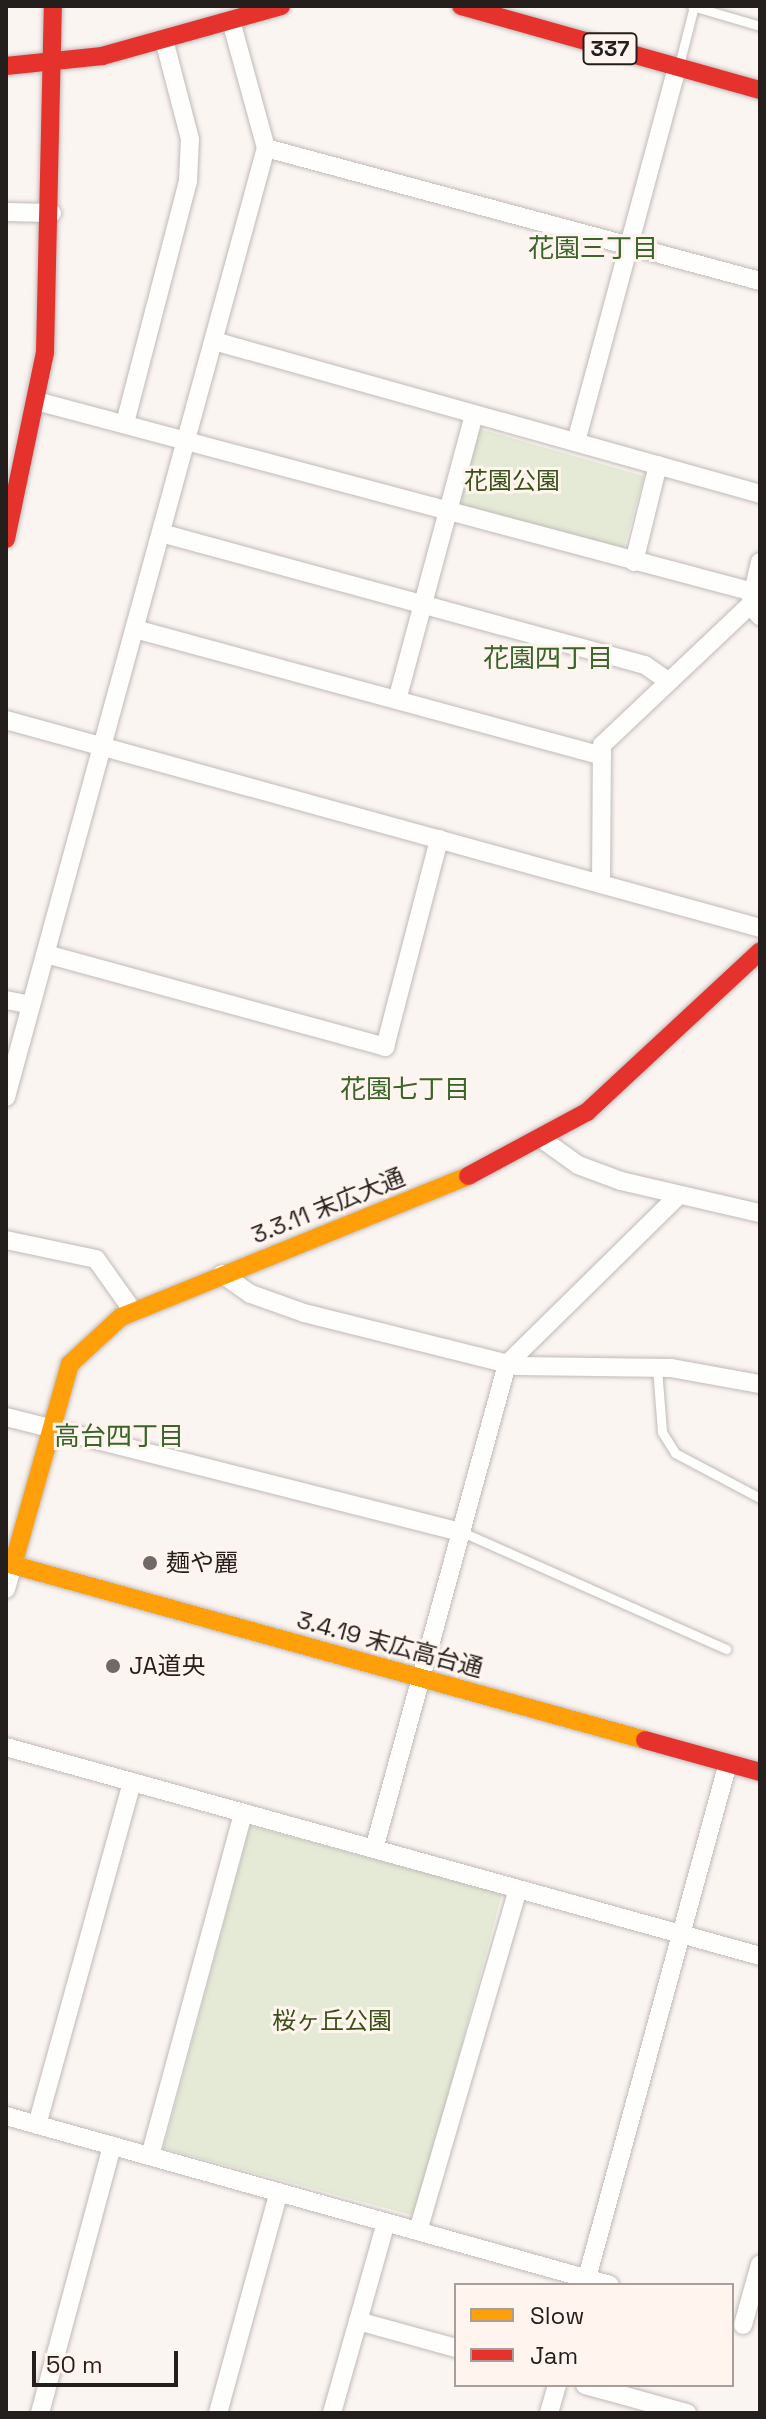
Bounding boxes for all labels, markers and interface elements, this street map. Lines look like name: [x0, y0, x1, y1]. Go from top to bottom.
road number: 337: [582, 31, 638, 67]
district label: 花園三丁目: [528, 233, 658, 265]
park label: 花園公園: [464, 467, 560, 495]
district label: 花園四丁目: [483, 643, 613, 675]
district label: 花園七丁目: [340, 1074, 470, 1106]
street label: 3.3.11 末広大通: [247, 1162, 409, 1250]
district label: 高台四丁目: [54, 1421, 184, 1453]
place label: 麺や麗: [166, 1549, 238, 1577]
marker: 麺や麗: [141, 1554, 159, 1572]
street label: 3.4.19 末広高台通: [294, 1605, 486, 1683]
place label: JA道央: [129, 1652, 206, 1680]
marker: JA道央: [104, 1657, 122, 1675]
park label: 桜ヶ丘公園: [272, 2007, 392, 2035]
legend: [454, 2283, 734, 2387]
text: Slow: [530, 2300, 584, 2331]
scale bar: [36, 2335, 182, 2385]
text: Jam: [530, 2340, 578, 2371]
text: 50 m: [46, 2349, 103, 2380]

